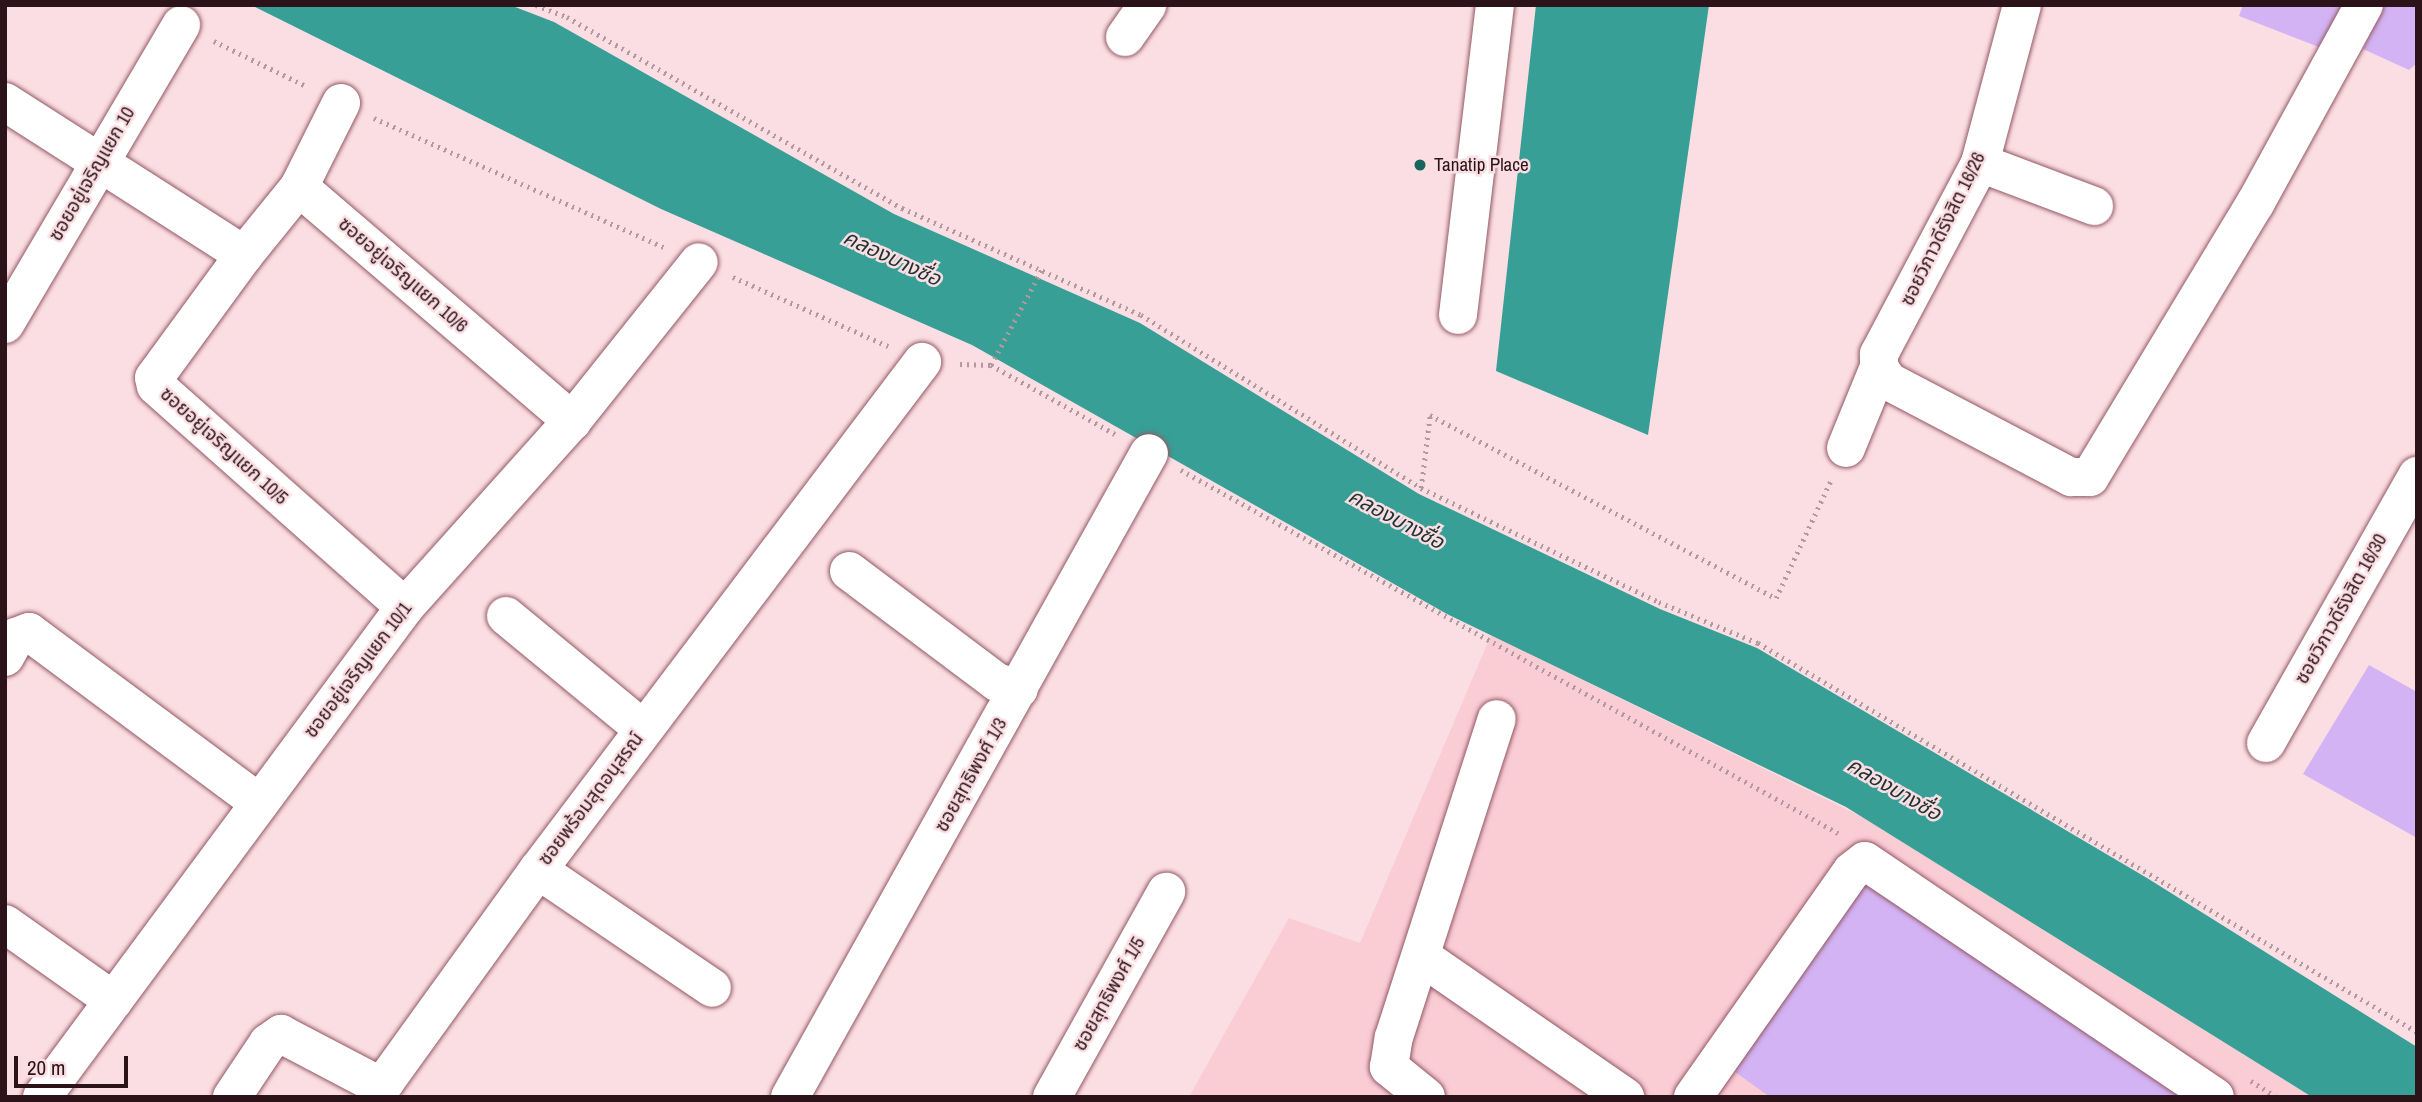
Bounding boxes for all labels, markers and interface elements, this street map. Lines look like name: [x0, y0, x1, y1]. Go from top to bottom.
street label: ซอยอยู่เจริญแยก 10: [44, 103, 140, 245]
street label: ซอยวิภาวดีรังสิต 16/26: [1896, 148, 1990, 310]
place label: Tanatip Place: [1434, 154, 1529, 176]
marker: Tanatip Place: [1412, 157, 1428, 173]
street label: ซอยอยู่เจริญแยก 10/6: [334, 213, 472, 337]
water label: คลองบางซื่อ: [839, 225, 945, 291]
street label: ซอยอยู่เจริญแยก 10/5: [155, 383, 293, 509]
water label: คลองบางซื่อ: [1344, 483, 1448, 555]
street label: ซอยวิภาวดีรังสิต 16/30: [2290, 530, 2392, 688]
street label: ซอยอยู่เจริญแยก 10/1: [299, 598, 417, 742]
street label: ซอยสุทธิพงศ์ 1/3: [930, 714, 1012, 836]
street label: ซอยพร้อมสุดอนุสรณ์: [534, 728, 648, 870]
water label: คลองบางซื่อ: [1842, 752, 1946, 826]
street label: ซอยสุทธิพงศ์ 1/5: [1068, 933, 1150, 1055]
scale bar: [18, 1042, 131, 1086]
text: 20 m: [27, 1053, 65, 1082]

